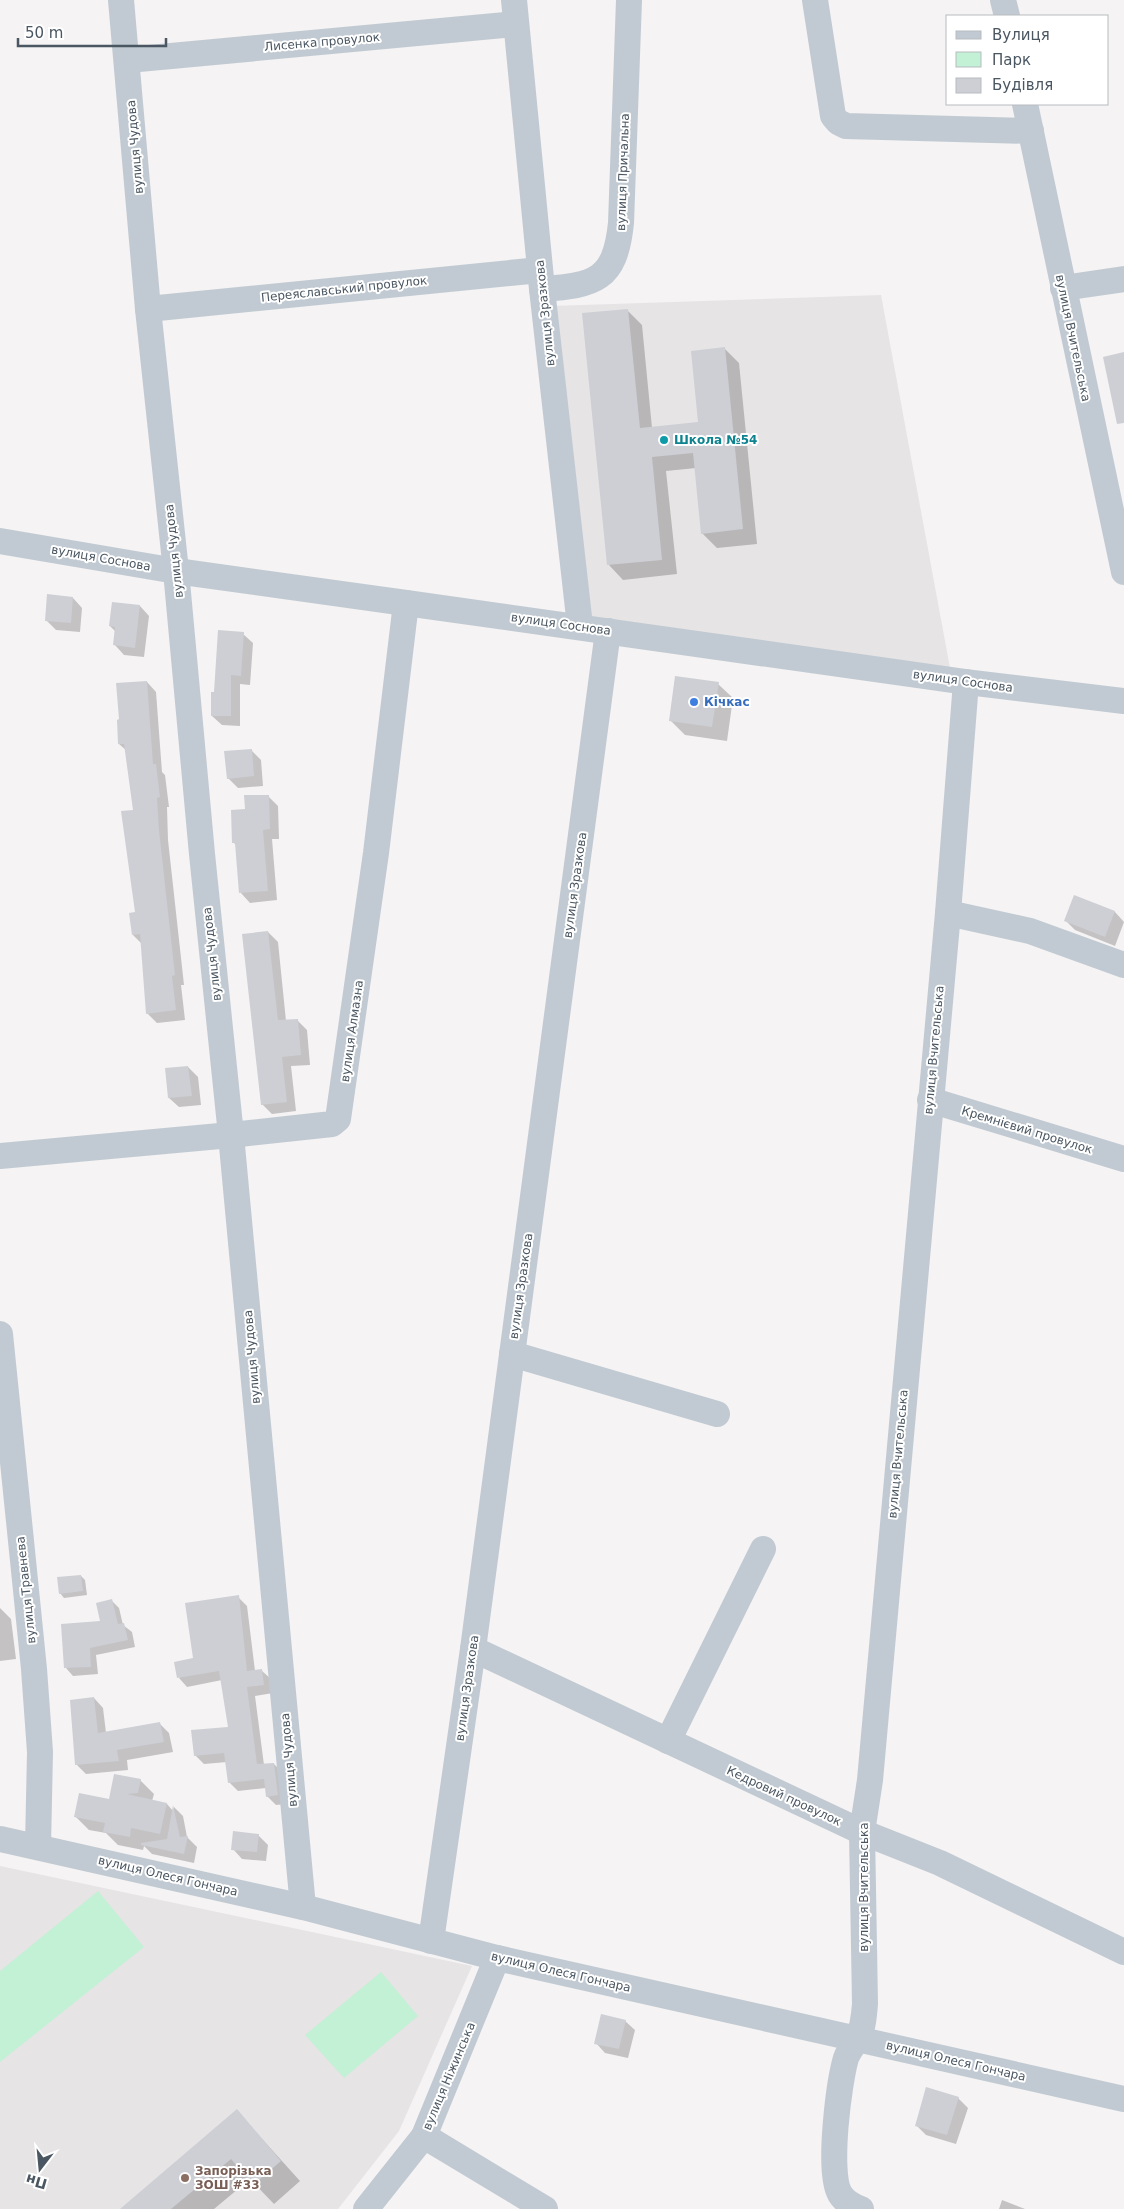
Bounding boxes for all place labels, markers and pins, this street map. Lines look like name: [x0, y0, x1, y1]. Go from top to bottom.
place label: Школа №54: [674, 433, 757, 447]
marker: Школа №54: [658, 434, 670, 446]
place label: Кічкас: [704, 695, 750, 709]
marker: Кічкас: [688, 696, 700, 708]
place label: Запорiзька ЗОШ #33: [195, 2164, 272, 2192]
marker: Запорiзька ЗОШ #33: [179, 2172, 191, 2184]

